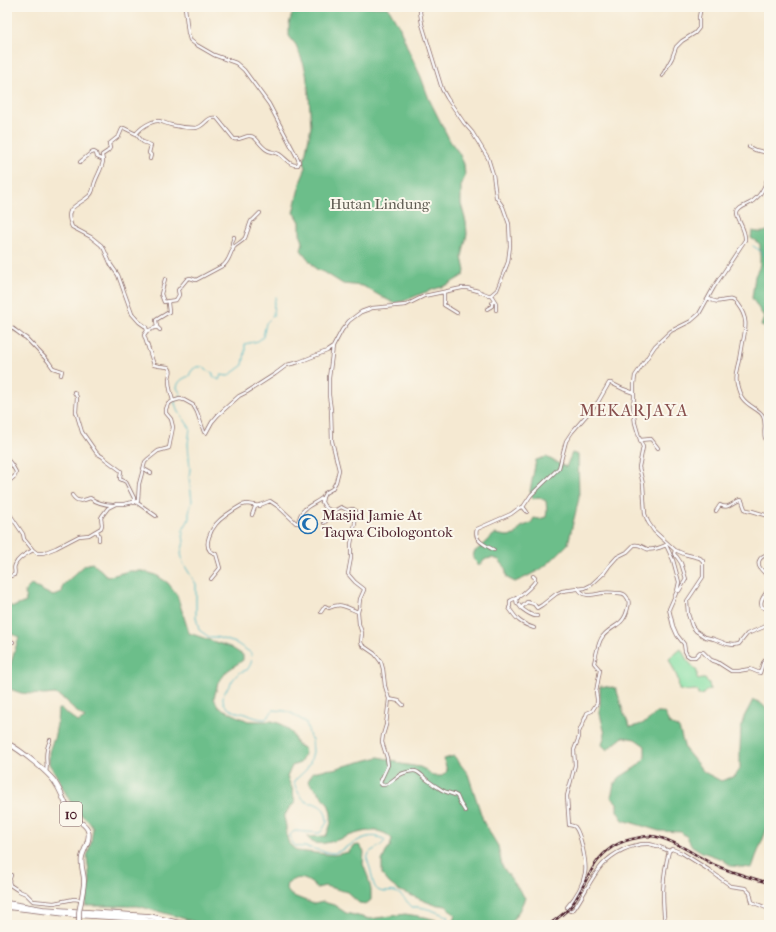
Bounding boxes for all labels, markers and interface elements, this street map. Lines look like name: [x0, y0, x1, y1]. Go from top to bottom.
park label: Hutan Lindung: [330, 195, 431, 213]
district label: MEKARJAYA: [579, 400, 689, 420]
place label: Masjid Jamie At Taqwa Cibologontok: [322, 506, 453, 541]
mosque icon: Masjid Jamie At Taqwa Cibologontok: [297, 513, 319, 535]
road number: 10: [60, 802, 82, 826]

